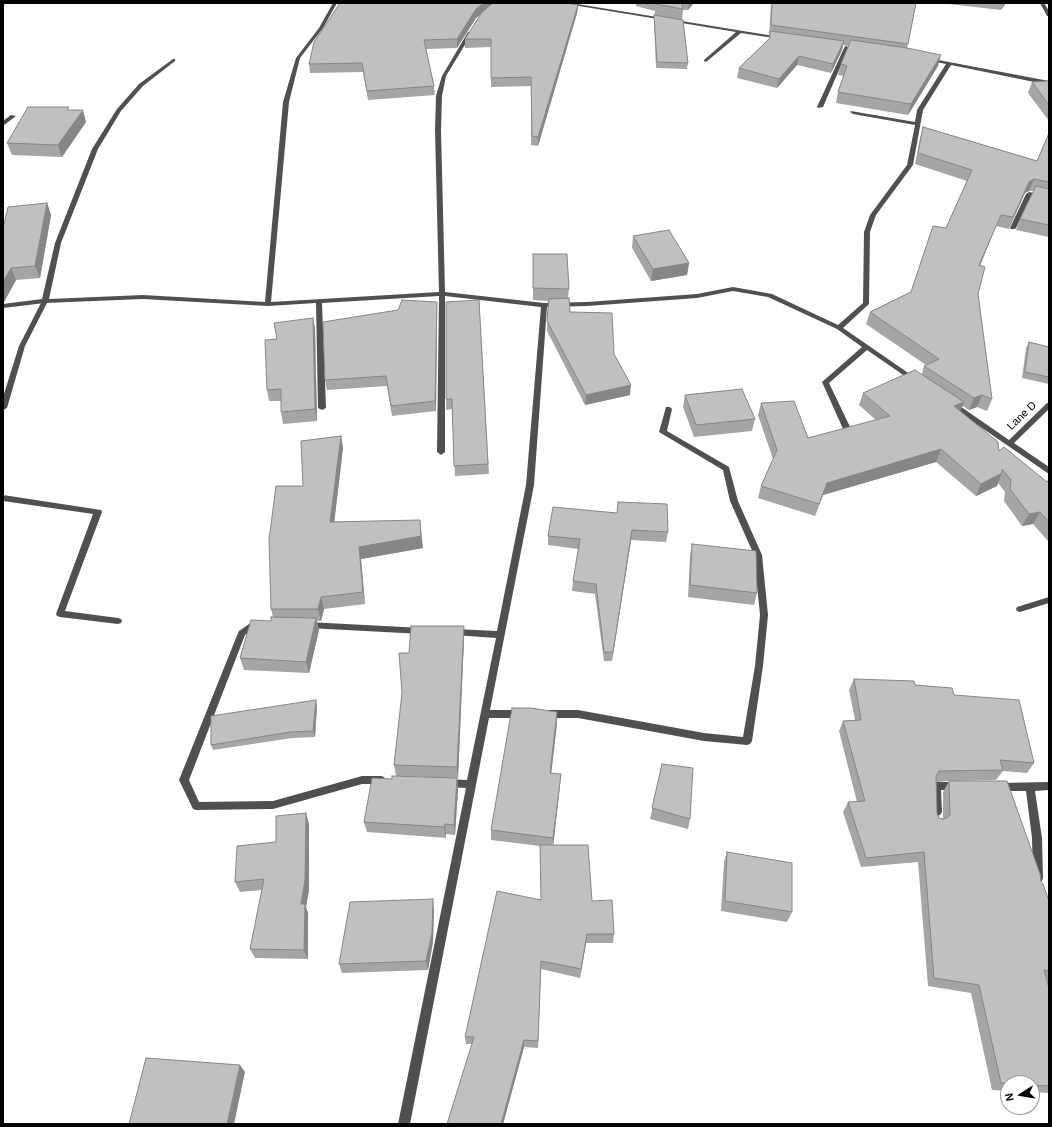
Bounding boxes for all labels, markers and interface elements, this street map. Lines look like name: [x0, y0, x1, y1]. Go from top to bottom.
street label: Lane D: [1005, 399, 1039, 433]
north arrow: [1000, 1075, 1040, 1115]
text: N: [1003, 1092, 1016, 1102]

